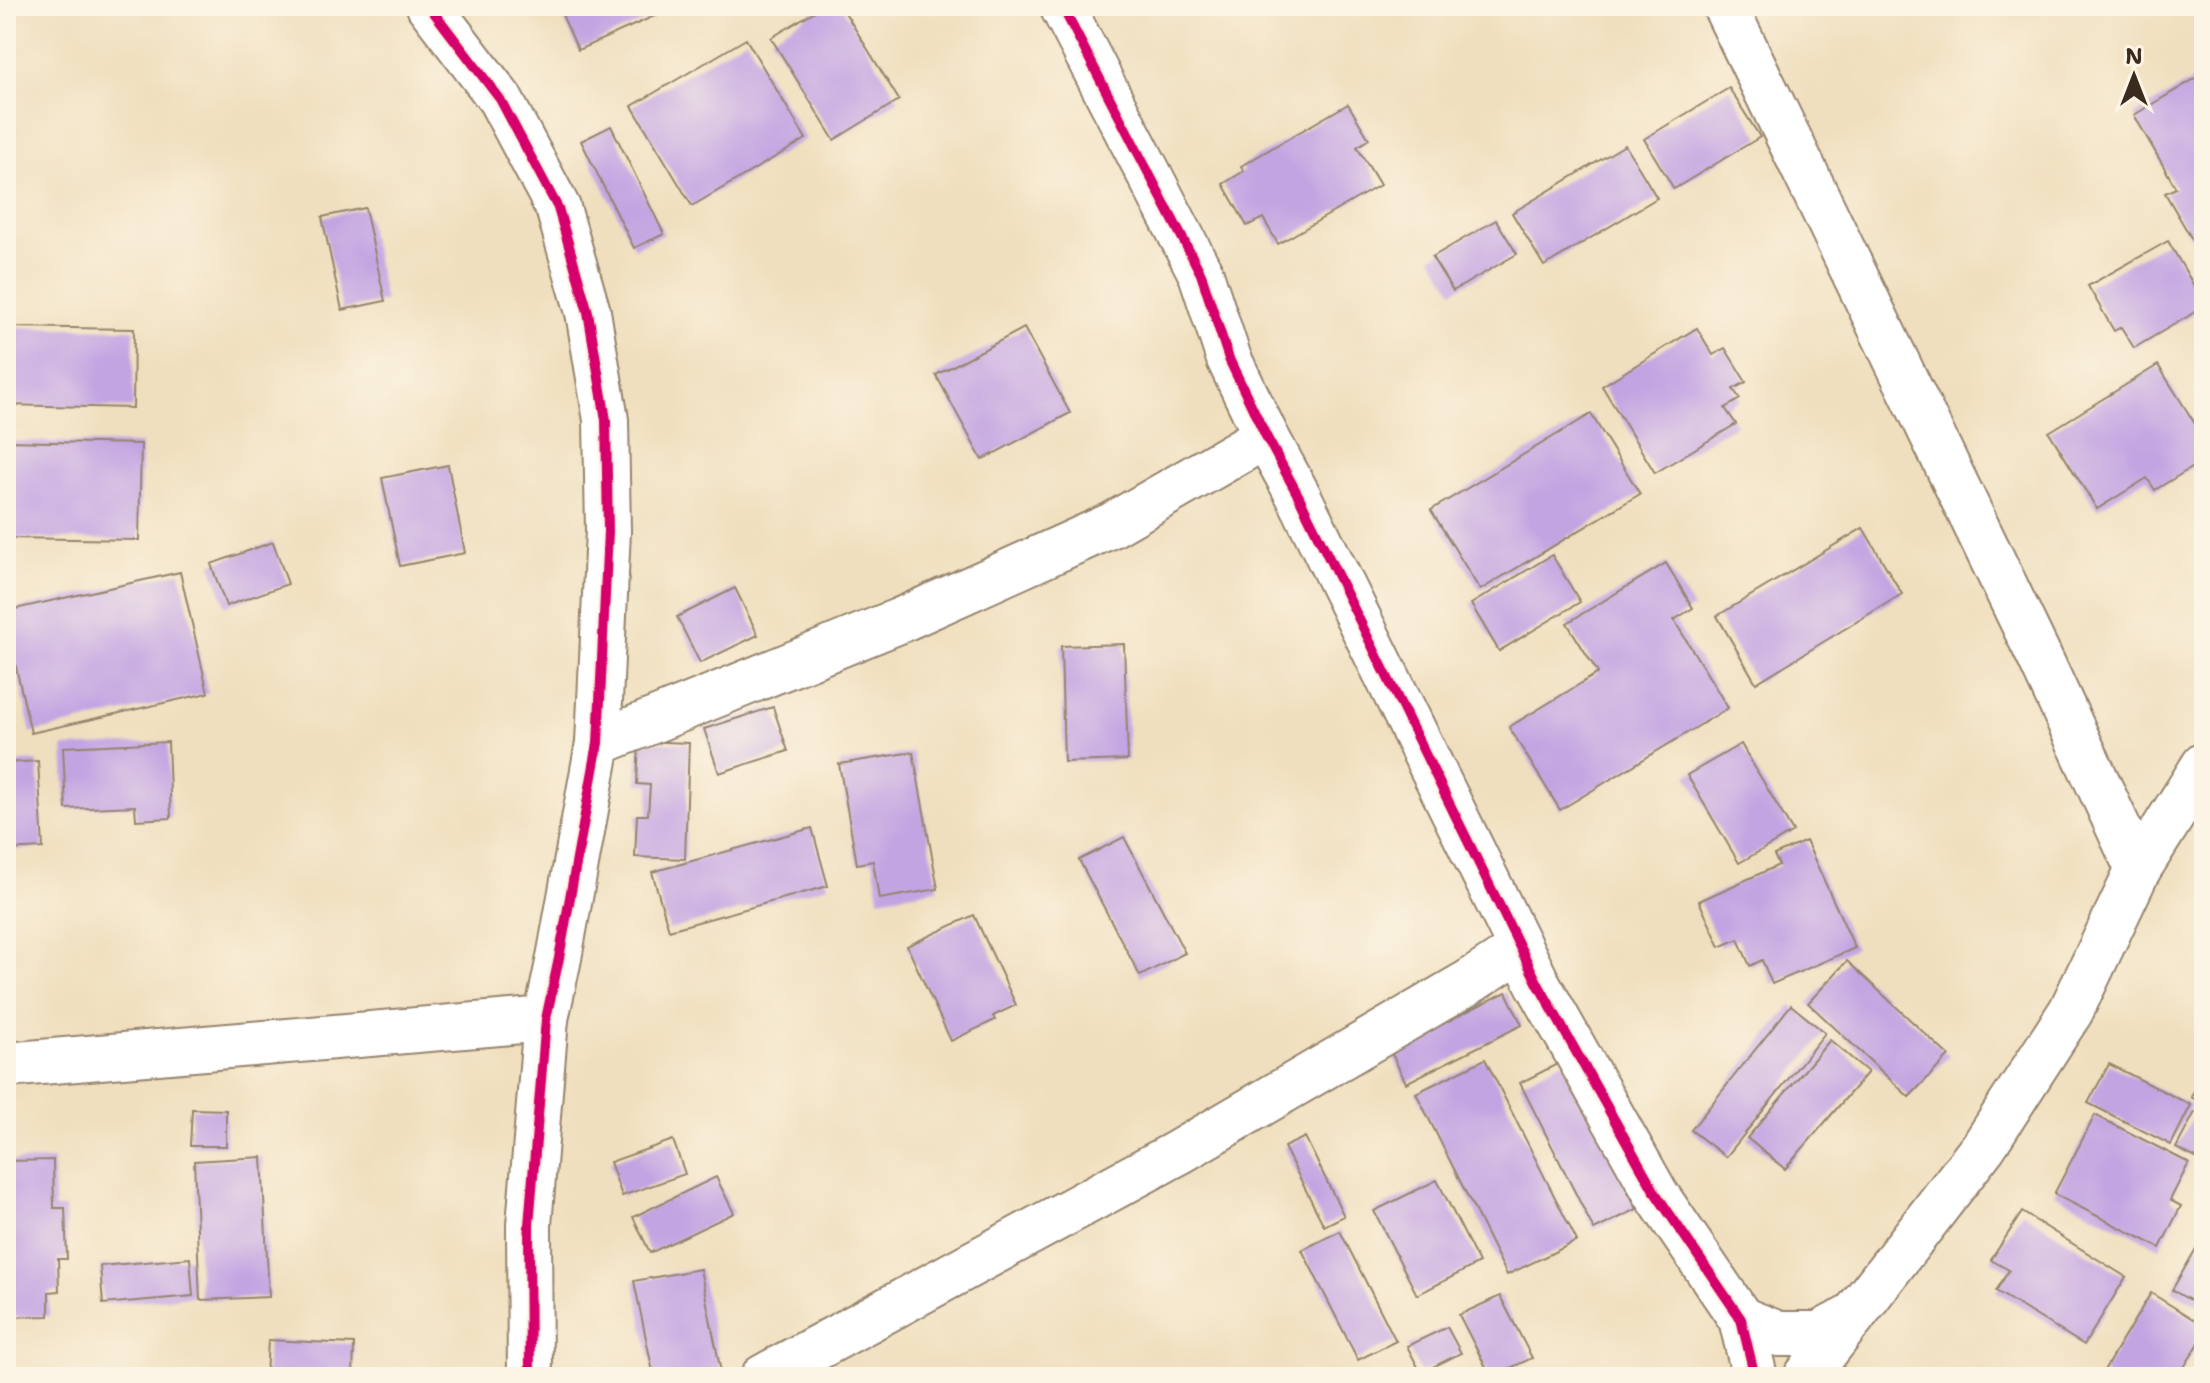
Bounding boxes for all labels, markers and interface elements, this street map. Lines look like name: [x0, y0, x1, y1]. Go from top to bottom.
north arrow: [2094, 36, 2174, 116]
text: N: [2125, 42, 2143, 71]

